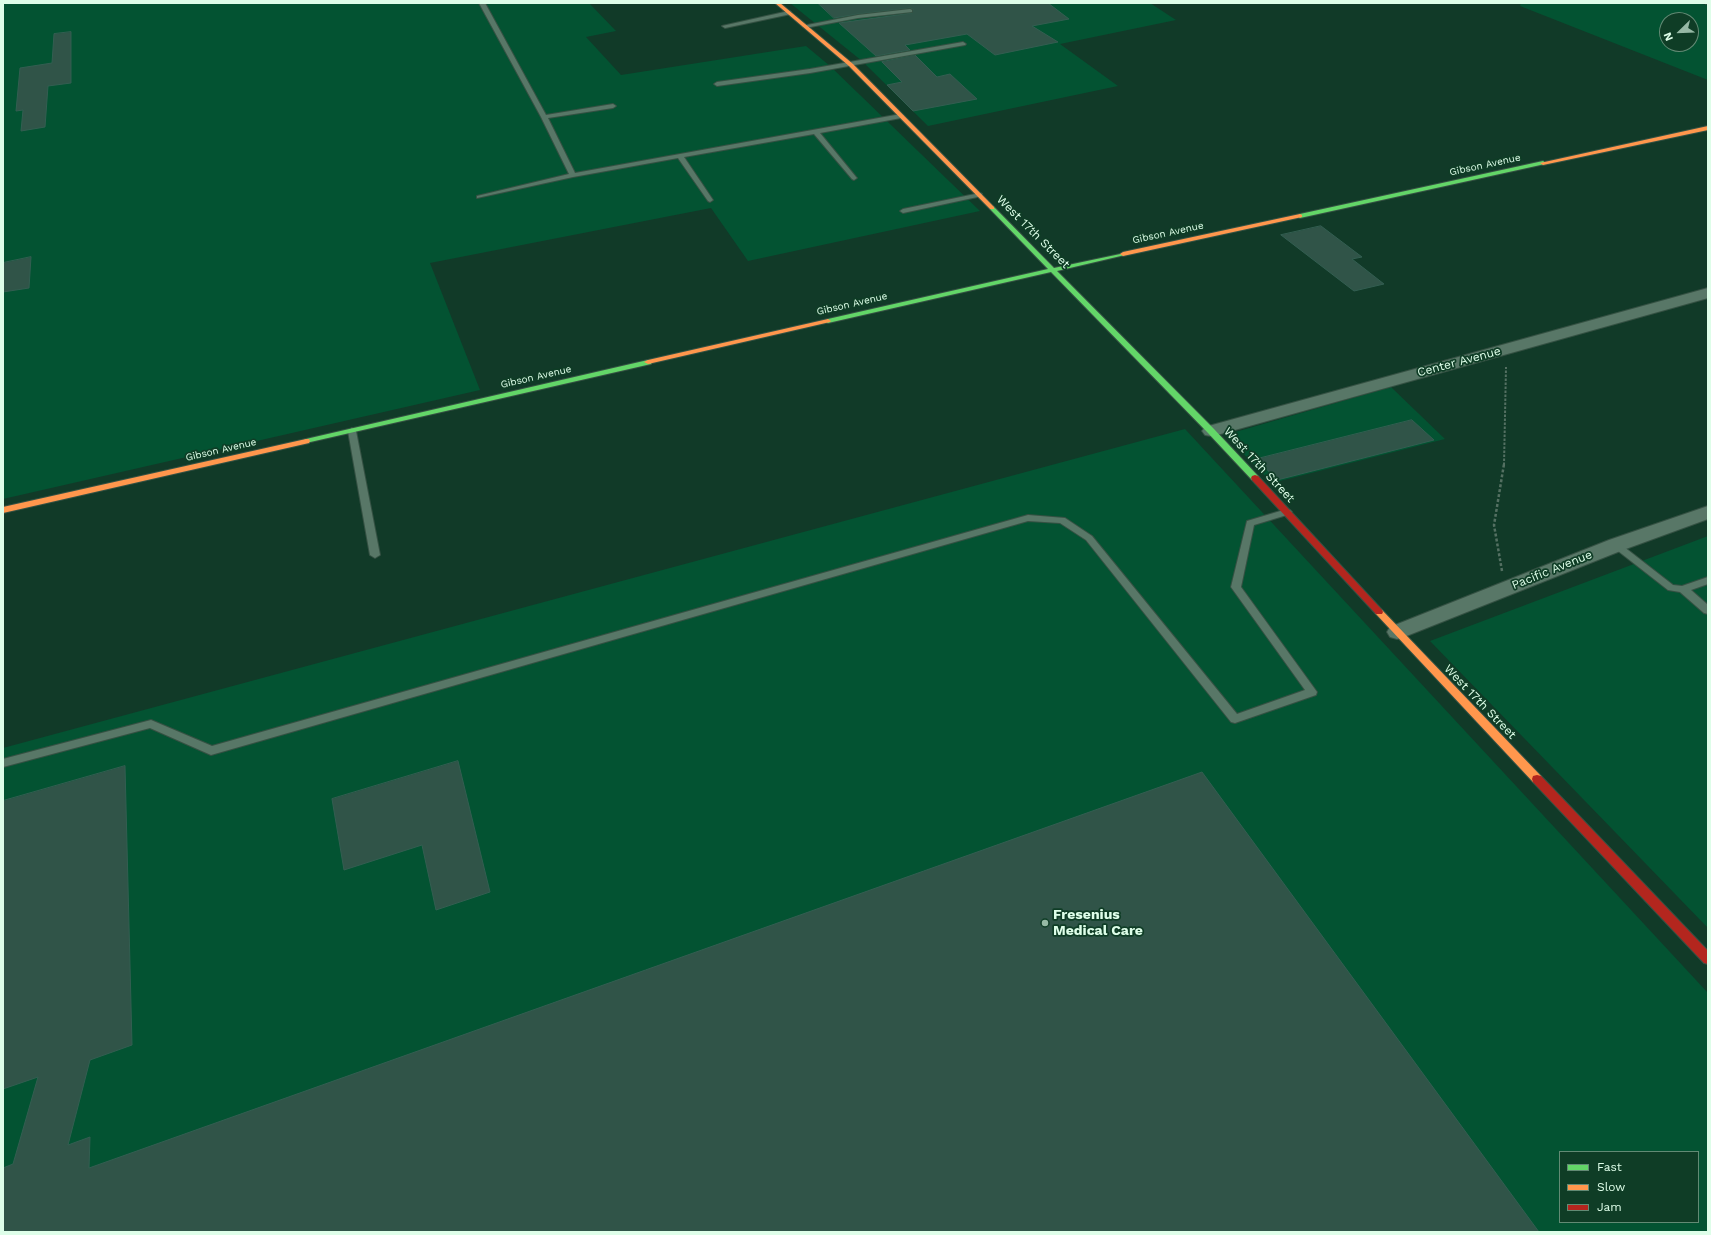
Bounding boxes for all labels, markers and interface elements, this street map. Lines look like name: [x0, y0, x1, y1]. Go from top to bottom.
north arrow: [1659, 12, 1699, 52]
text: N: [1661, 30, 1676, 43]
street label: Gibson Avenue: [1448, 152, 1522, 178]
street label: West 17th Street: [993, 192, 1073, 272]
street label: Gibson Avenue: [1131, 220, 1205, 246]
street label: Gibson Avenue: [815, 290, 889, 318]
street label: Center Avenue: [1416, 344, 1502, 380]
street label: Gibson Avenue: [499, 363, 573, 391]
street label: West 17th Street: [1220, 424, 1298, 506]
street label: Gibson Avenue: [184, 436, 258, 464]
street label: Pacific Avenue: [1510, 547, 1594, 593]
street label: West 17th Street: [1441, 662, 1519, 742]
place label: Fresenius Medical Care: [1053, 907, 1143, 940]
marker: Fresenius Medical Care: [1040, 918, 1050, 928]
legend: [1559, 1151, 1699, 1223]
text: Fast: [1597, 1160, 1622, 1174]
text: Slow: [1597, 1180, 1625, 1194]
text: Jam: [1597, 1200, 1622, 1214]

